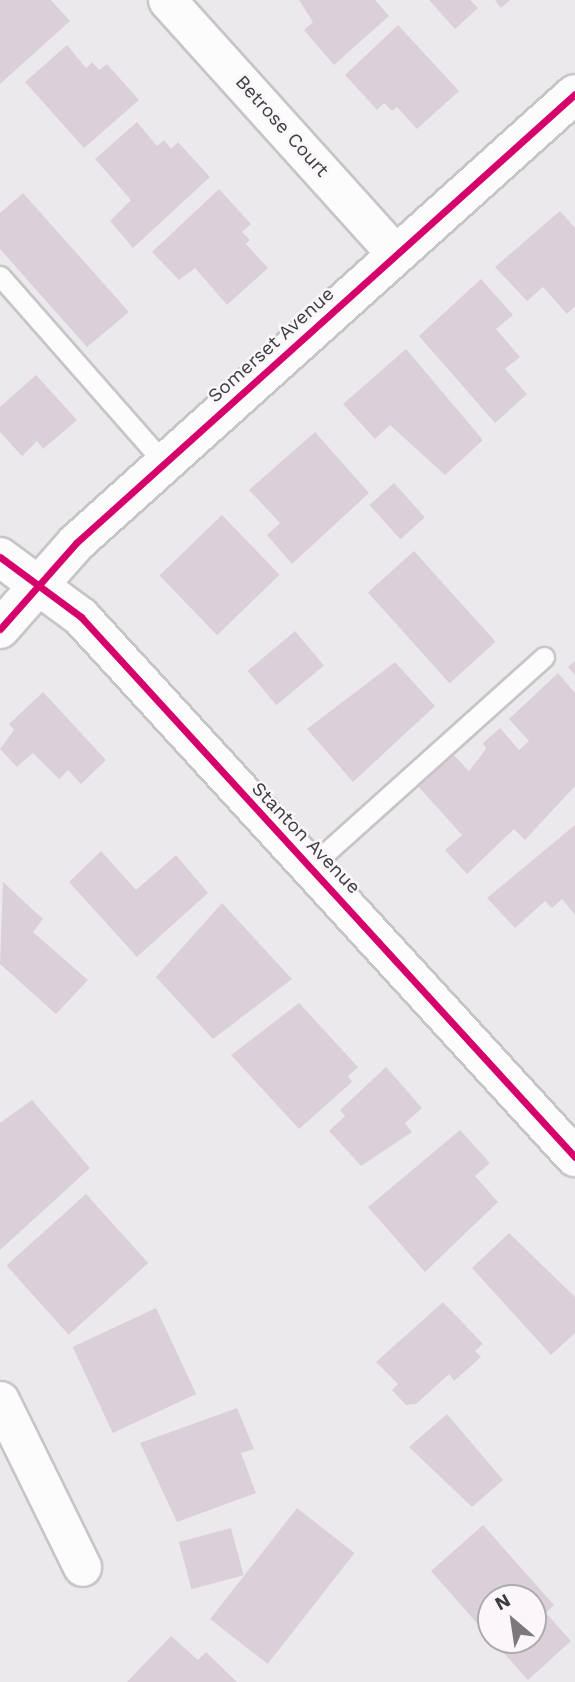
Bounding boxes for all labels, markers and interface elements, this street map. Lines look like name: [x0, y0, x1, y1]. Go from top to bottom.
street label: Betrose Court: [230, 71, 334, 181]
street label: Somerset Avenue: [203, 282, 339, 408]
street label: Stanton Avenue: [247, 777, 365, 899]
north arrow: [477, 1584, 547, 1654]
text: N: [491, 1588, 514, 1615]

